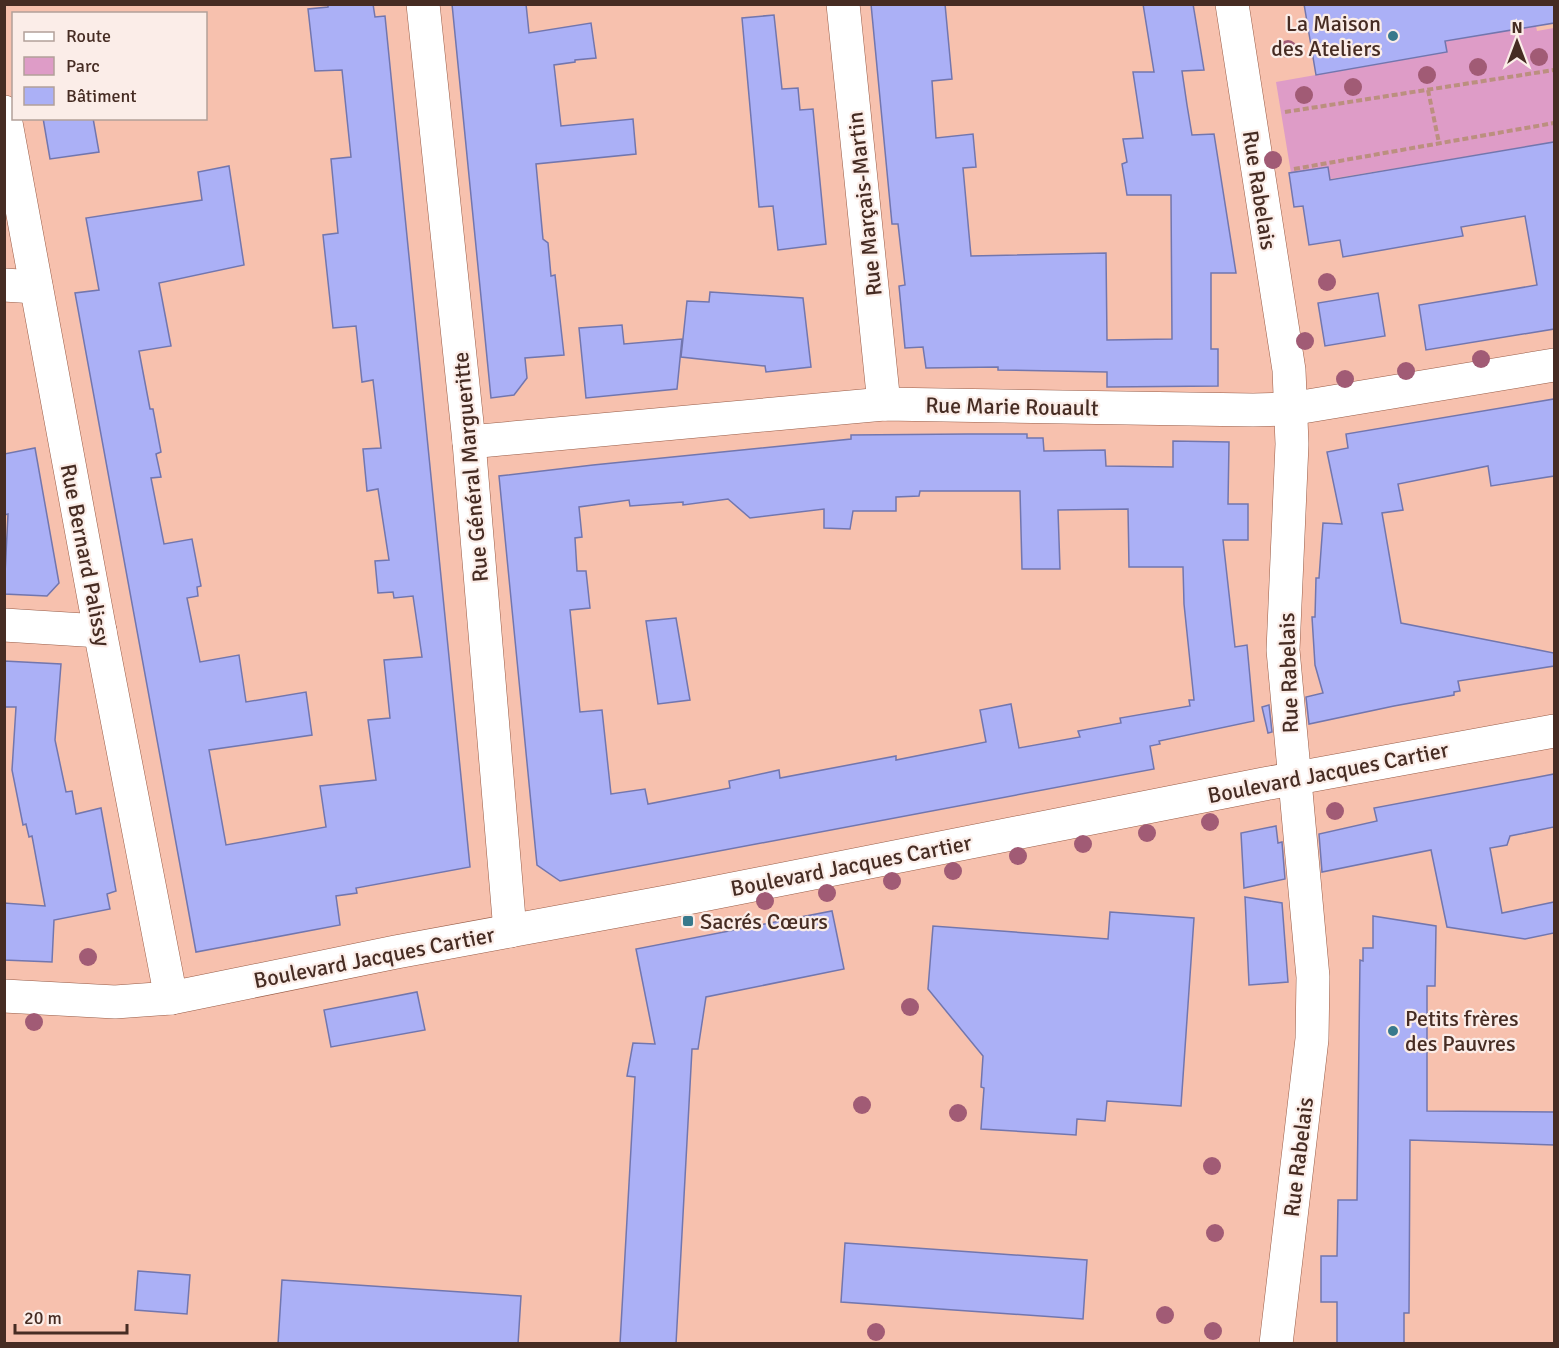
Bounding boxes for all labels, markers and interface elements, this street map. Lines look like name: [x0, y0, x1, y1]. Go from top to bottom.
place label: La Maison des Ateliers: [1271, 10, 1381, 62]
legend: [12, 12, 207, 120]
north arrow: [1487, 12, 1547, 72]
text: N: [1511, 18, 1523, 38]
text: Route: [66, 25, 111, 47]
marker: La Maison des Ateliers: [1386, 29, 1400, 43]
text: Parc: [66, 55, 100, 77]
text: Bâtiment: [66, 85, 137, 107]
street label: Rue Marçais-Martin: [841, 110, 888, 298]
street label: Rue Rabelais: [1237, 128, 1282, 252]
street label: Rue Général Margueritte: [447, 351, 494, 583]
street label: Rue Marie Rouault: [925, 391, 1099, 422]
street label: Rue Bernard Palissy: [55, 461, 117, 649]
street label: Rue Rabelais: [1273, 612, 1304, 734]
street label: Boulevard Jacques Cartier: [1205, 736, 1451, 809]
street label: Boulevard Jacques Cartier: [728, 829, 974, 902]
place label: Sacrés Cœurs: [700, 908, 828, 935]
marker: Sacrés Cœurs: [681, 914, 695, 928]
street label: Boulevard Jacques Cartier: [251, 921, 497, 994]
place label: Petits frères des Pauvres: [1405, 1005, 1519, 1057]
marker: Petits frères des Pauvres: [1386, 1024, 1400, 1038]
street label: Rue Rabelais: [1278, 1096, 1319, 1219]
scale bar: [15, 1297, 128, 1335]
text: 20 m: [24, 1307, 62, 1329]

